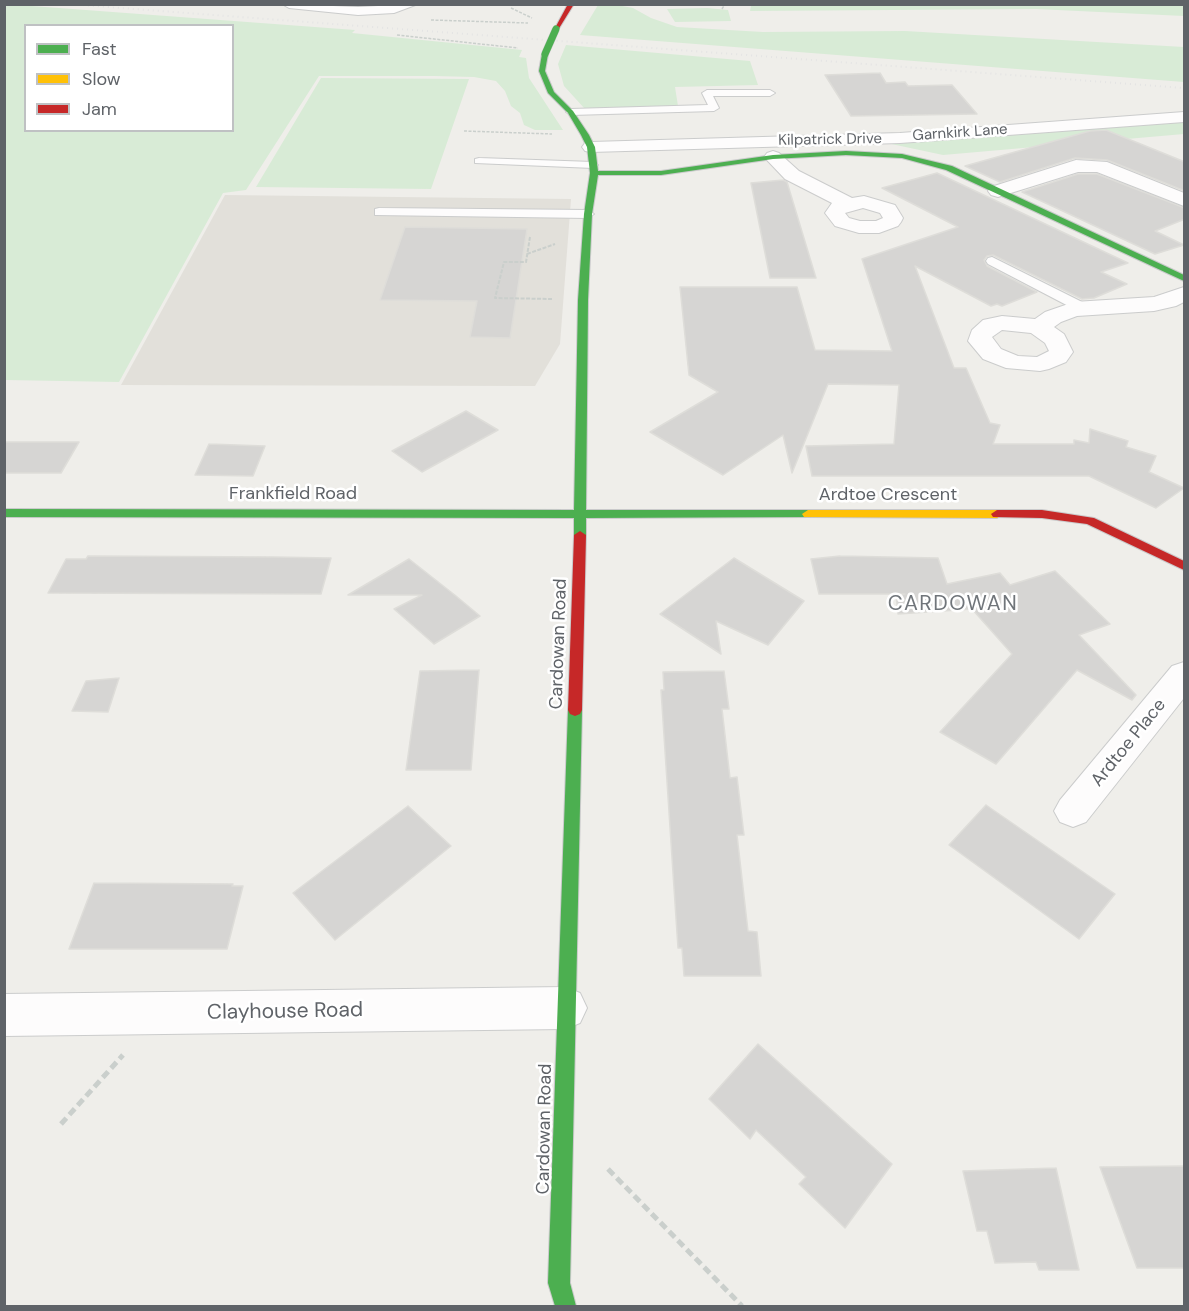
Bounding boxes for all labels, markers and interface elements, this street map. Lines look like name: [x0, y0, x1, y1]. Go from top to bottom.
legend: [24, 24, 234, 132]
text: Fast: [82, 37, 117, 61]
text: Slow: [82, 67, 121, 91]
text: Jam: [82, 97, 117, 121]
street label: Garnkirk Lane: [912, 121, 1008, 145]
street label: Kilpatrick Drive: [778, 130, 882, 150]
street label: Frankfield Road: [229, 483, 357, 505]
street label: Ardtoe Crescent: [819, 484, 957, 506]
street label: Cardowan Road: [546, 578, 572, 710]
district label: CARDOWAN: [888, 591, 1018, 617]
street label: Ardtoe Place: [1087, 695, 1171, 791]
street label: Clayhouse Road: [207, 998, 363, 1026]
street label: Cardowan Road: [533, 1063, 557, 1195]

